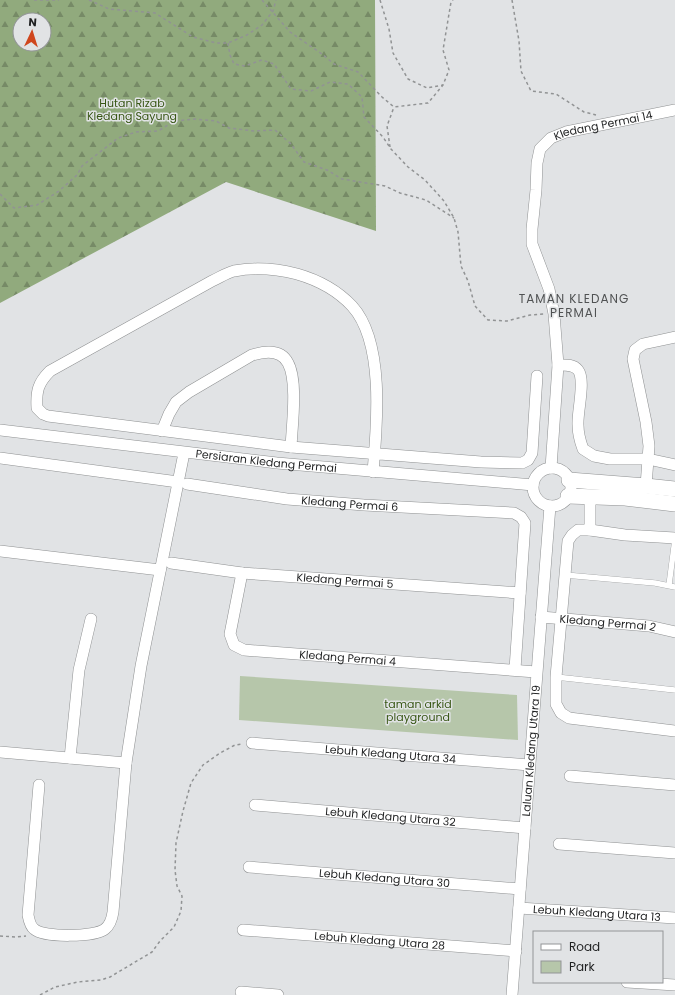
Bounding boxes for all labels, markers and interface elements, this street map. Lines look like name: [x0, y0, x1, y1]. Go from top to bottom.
north arrow: [12, 12, 52, 52]
text: N: [28, 14, 37, 30]
park label: Hutan Rizab Kledang Sayung: [87, 95, 177, 124]
street label: Kledang Permai 14: [551, 107, 654, 144]
district label: TAMAN KLEDANG PERMAI: [519, 290, 629, 321]
street label: Persiaran Kledang Permai: [195, 445, 338, 476]
street label: Kledang Permai 6: [301, 492, 399, 515]
street label: Kledang Permai 5: [296, 569, 394, 592]
street label: Kledang Permai 2: [559, 611, 658, 635]
street label: Kledang Permai 4: [299, 646, 397, 669]
street label: Laluan Kledang Utara 19: [518, 684, 544, 817]
park label: taman arkid playground: [384, 696, 452, 725]
street label: Lebuh Kledang Utara 34: [324, 741, 457, 767]
street label: Lebuh Kledang Utara 32: [325, 803, 456, 830]
street label: Lebuh Kledang Utara 30: [318, 865, 451, 891]
street label: Lebuh Kledang Utara 13: [533, 901, 661, 925]
street label: Lebuh Kledang Utara 28: [314, 928, 446, 954]
legend: [533, 931, 663, 983]
text: Road: [569, 938, 600, 955]
text: Park: [569, 958, 596, 975]

